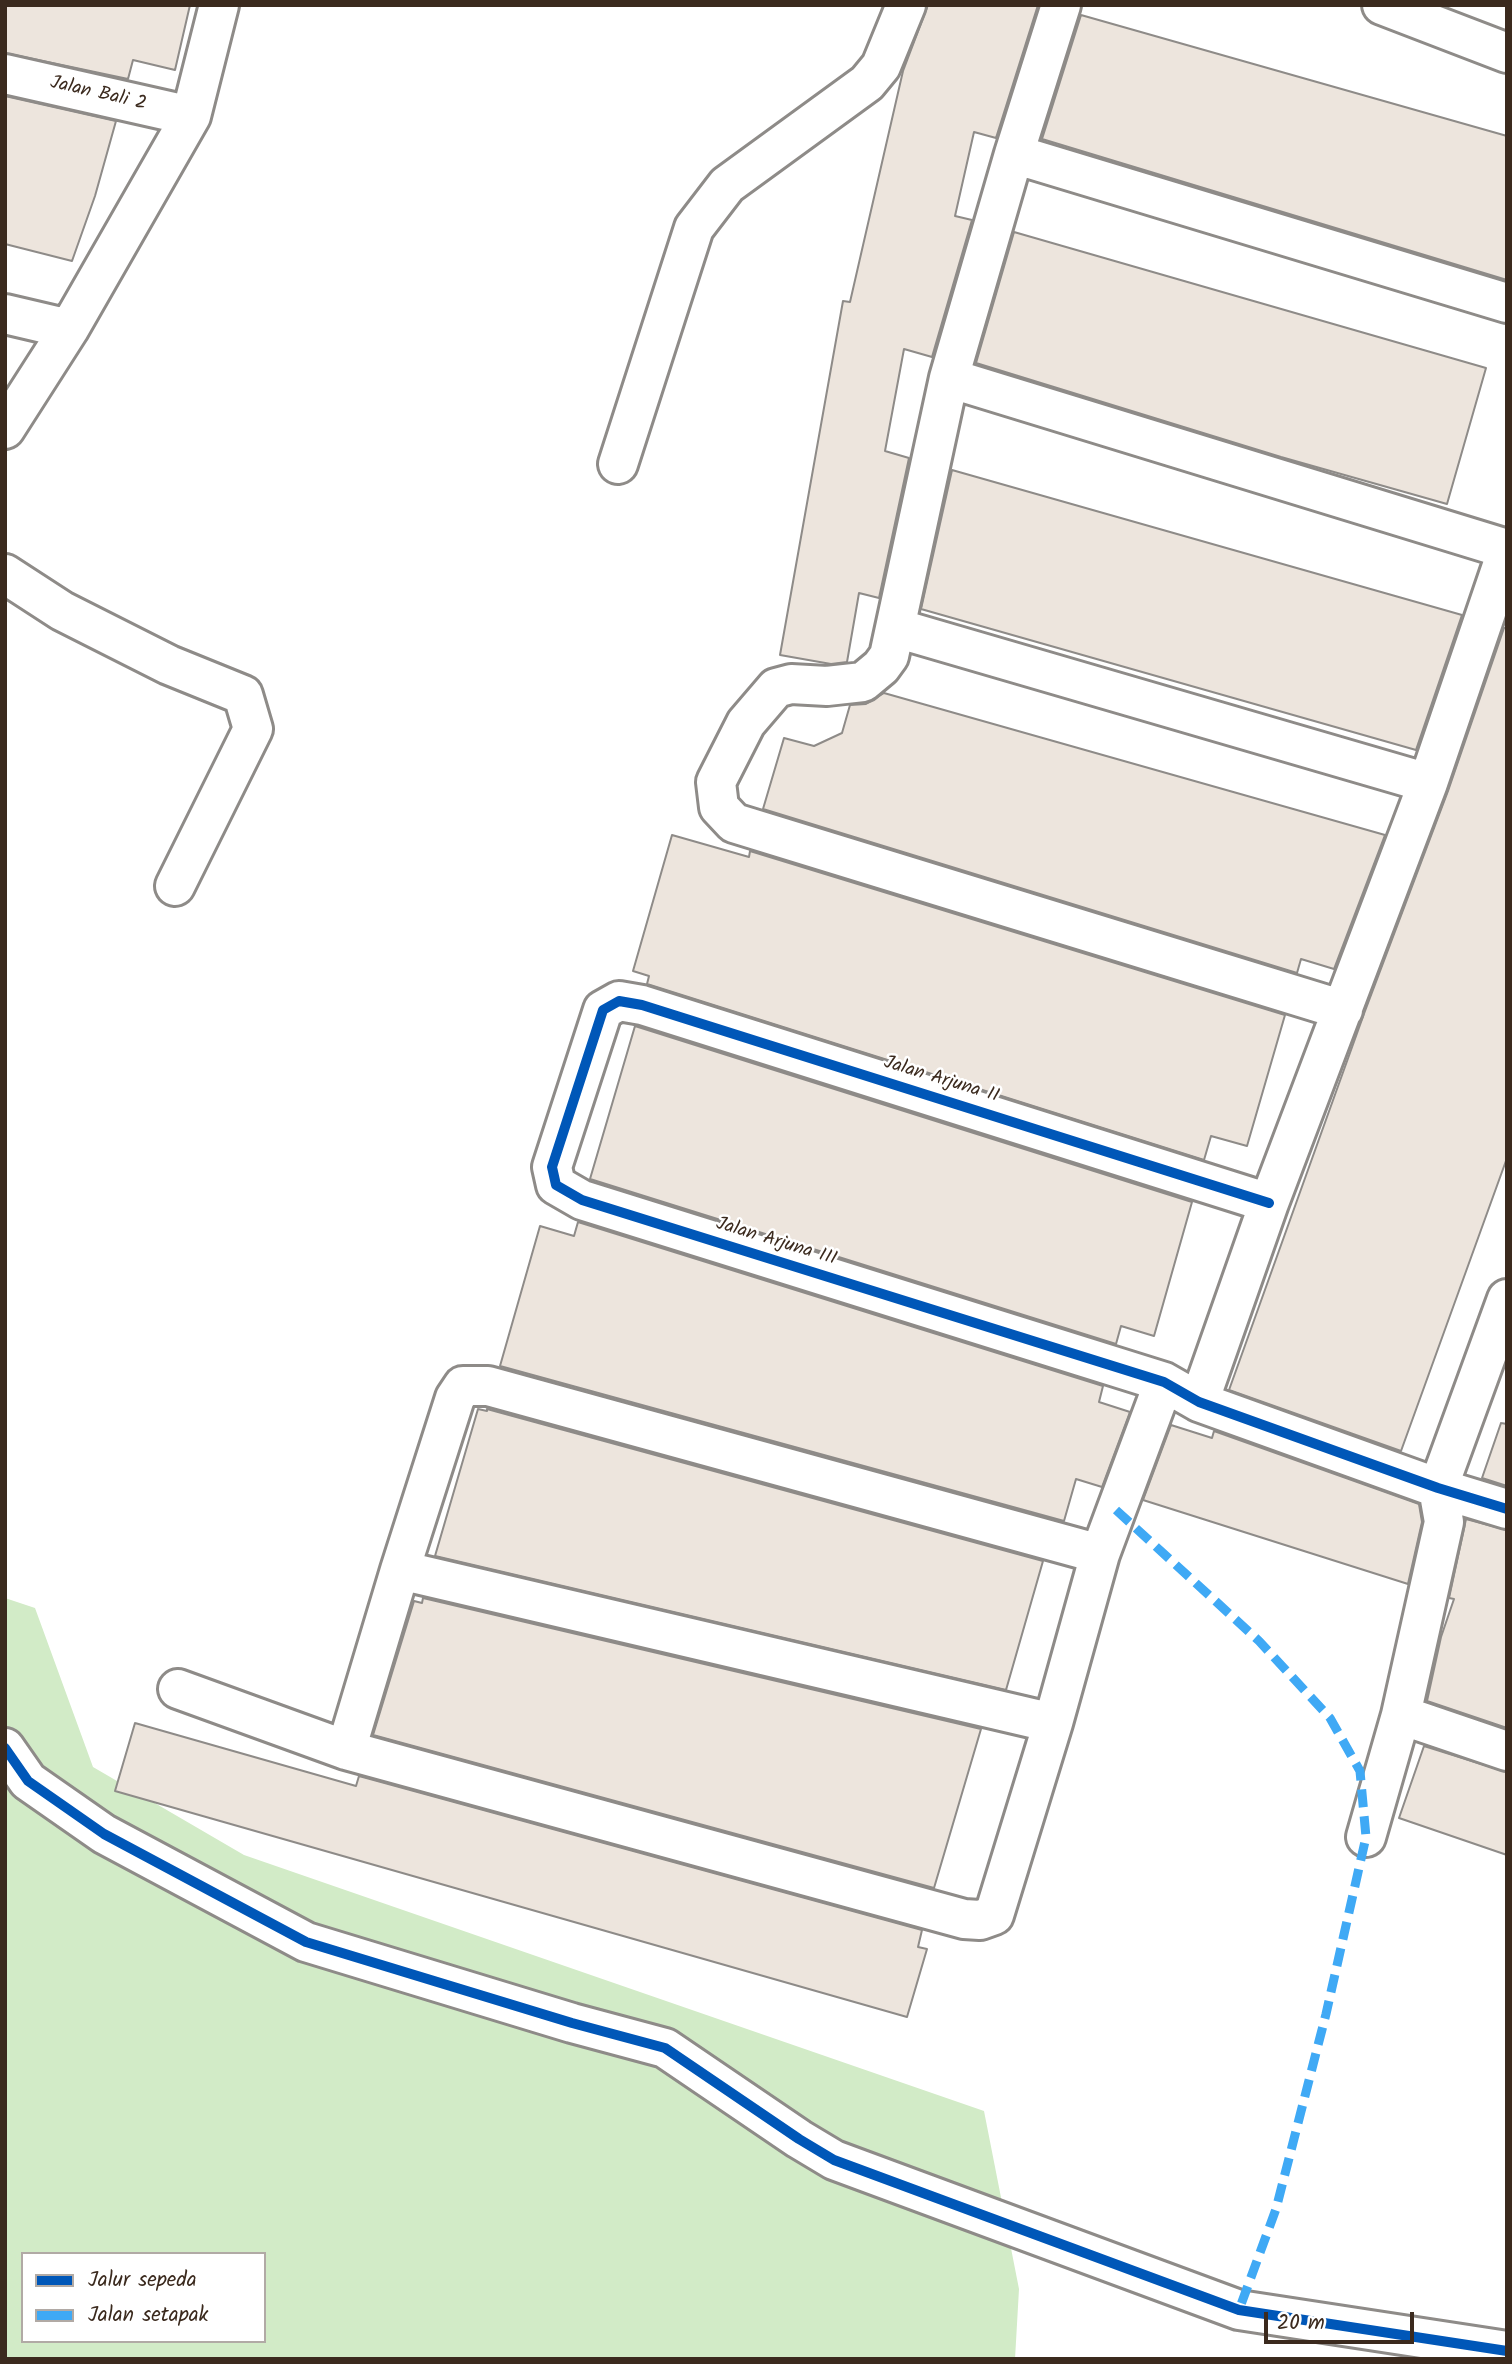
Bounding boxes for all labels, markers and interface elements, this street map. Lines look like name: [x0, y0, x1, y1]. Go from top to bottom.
street label: Jalan Bali 2: [48, 73, 148, 117]
street label: Jalan Arjuna II: [881, 1053, 1001, 1109]
street label: Jalan Arjuna III: [713, 1214, 839, 1272]
legend: [21, 2252, 266, 2343]
text: Jalur sepeda: [88, 2264, 197, 2297]
scale bar: [1267, 2298, 1418, 2342]
text: Jalan setapak: [88, 2299, 208, 2332]
text: 20 m: [1277, 2307, 1325, 2340]

